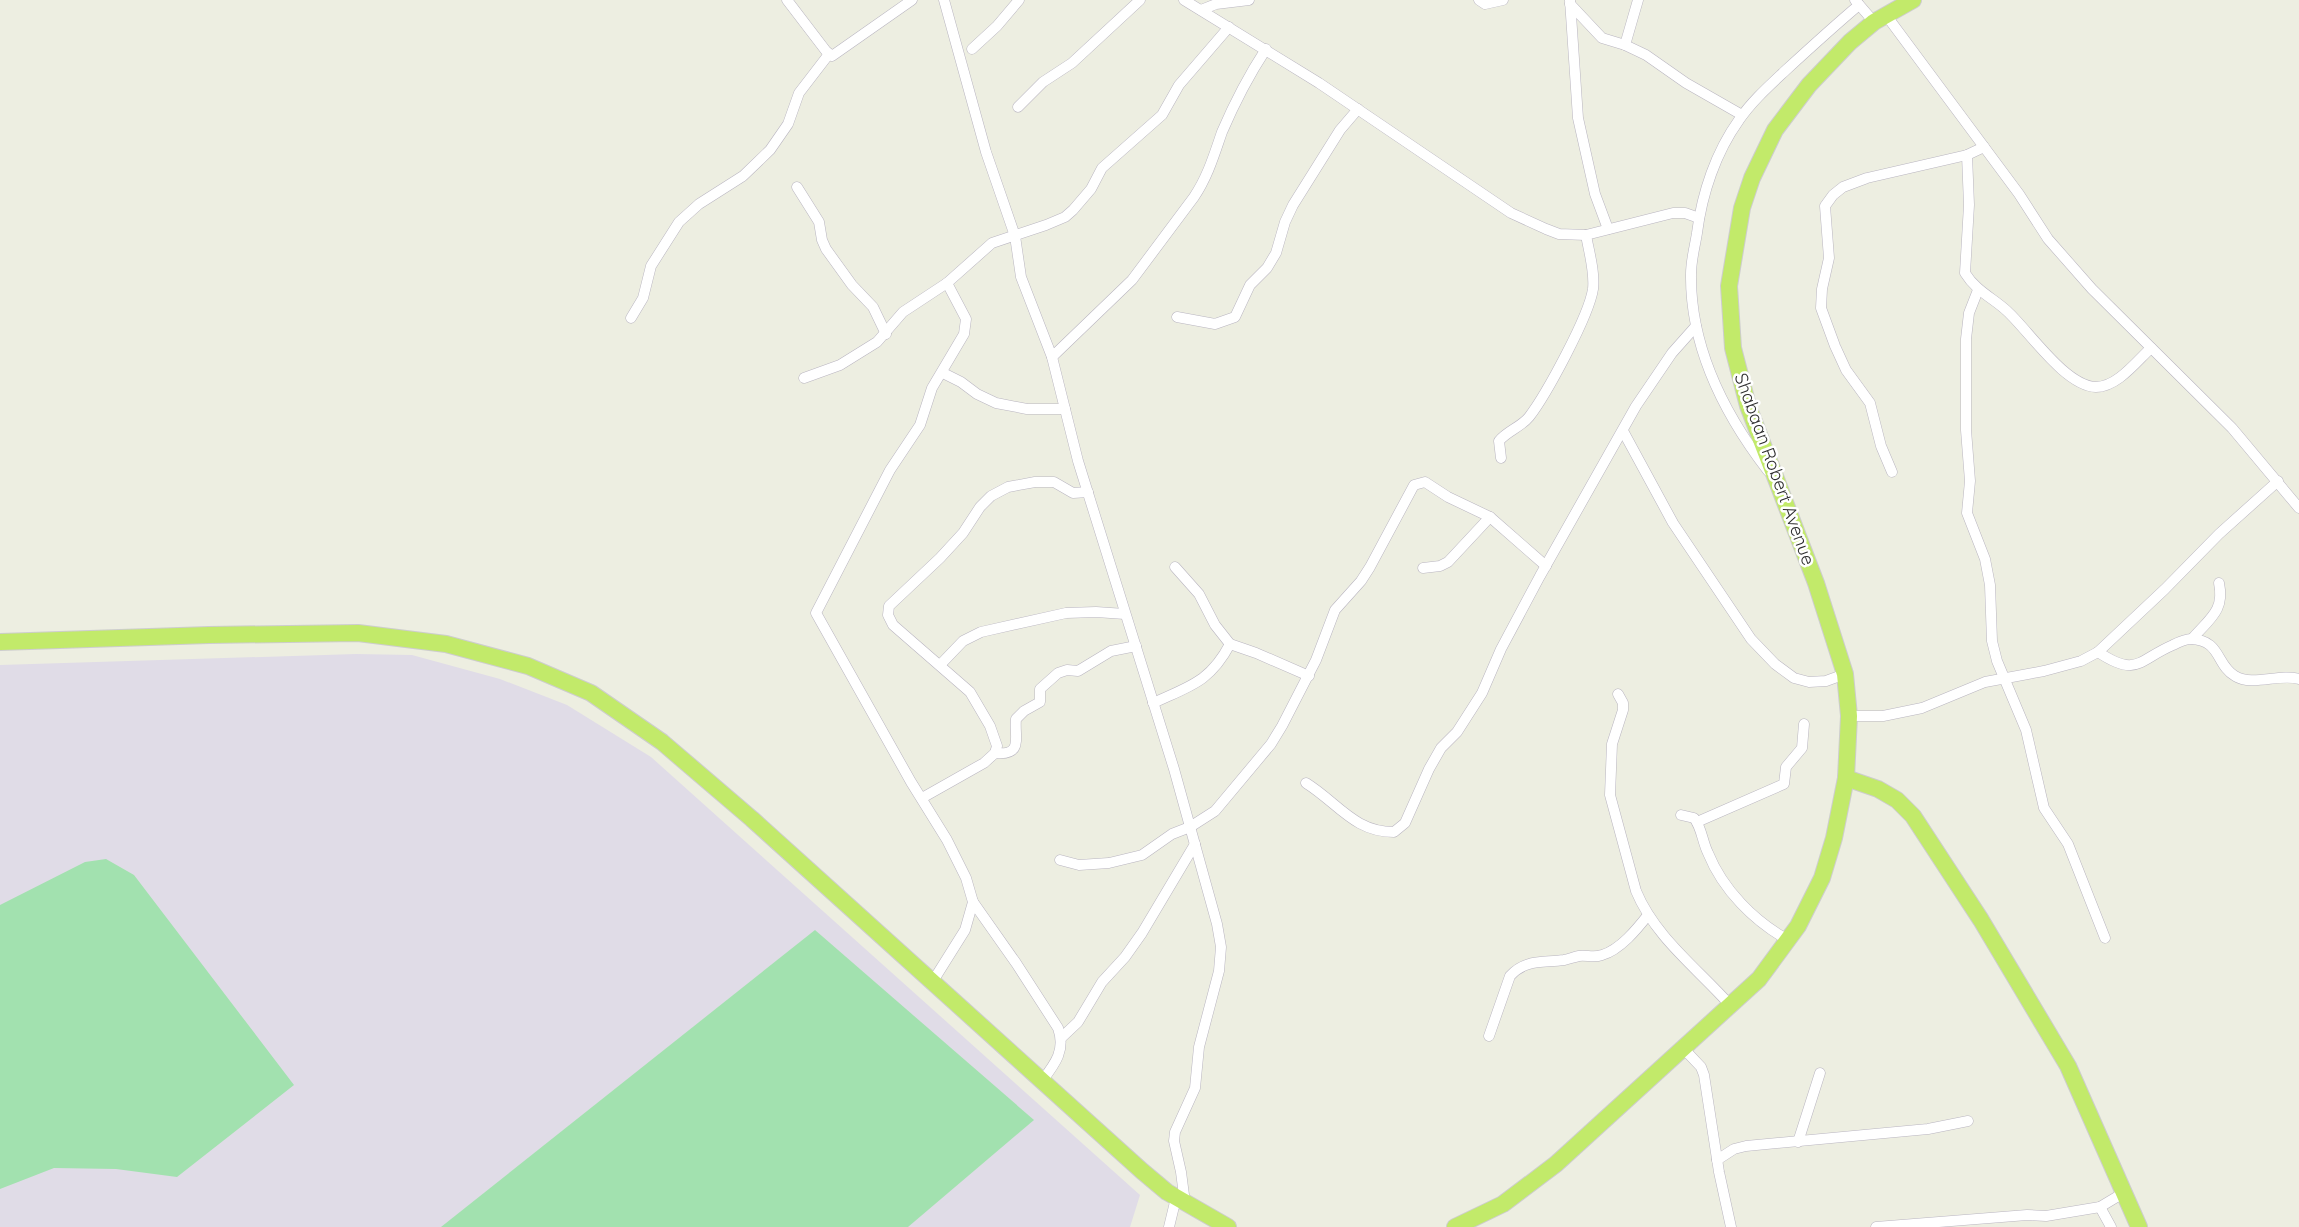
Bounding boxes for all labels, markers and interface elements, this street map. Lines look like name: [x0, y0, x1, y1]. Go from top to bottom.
street label: Shabaan Robert Avenue: [1729, 370, 1821, 568]

